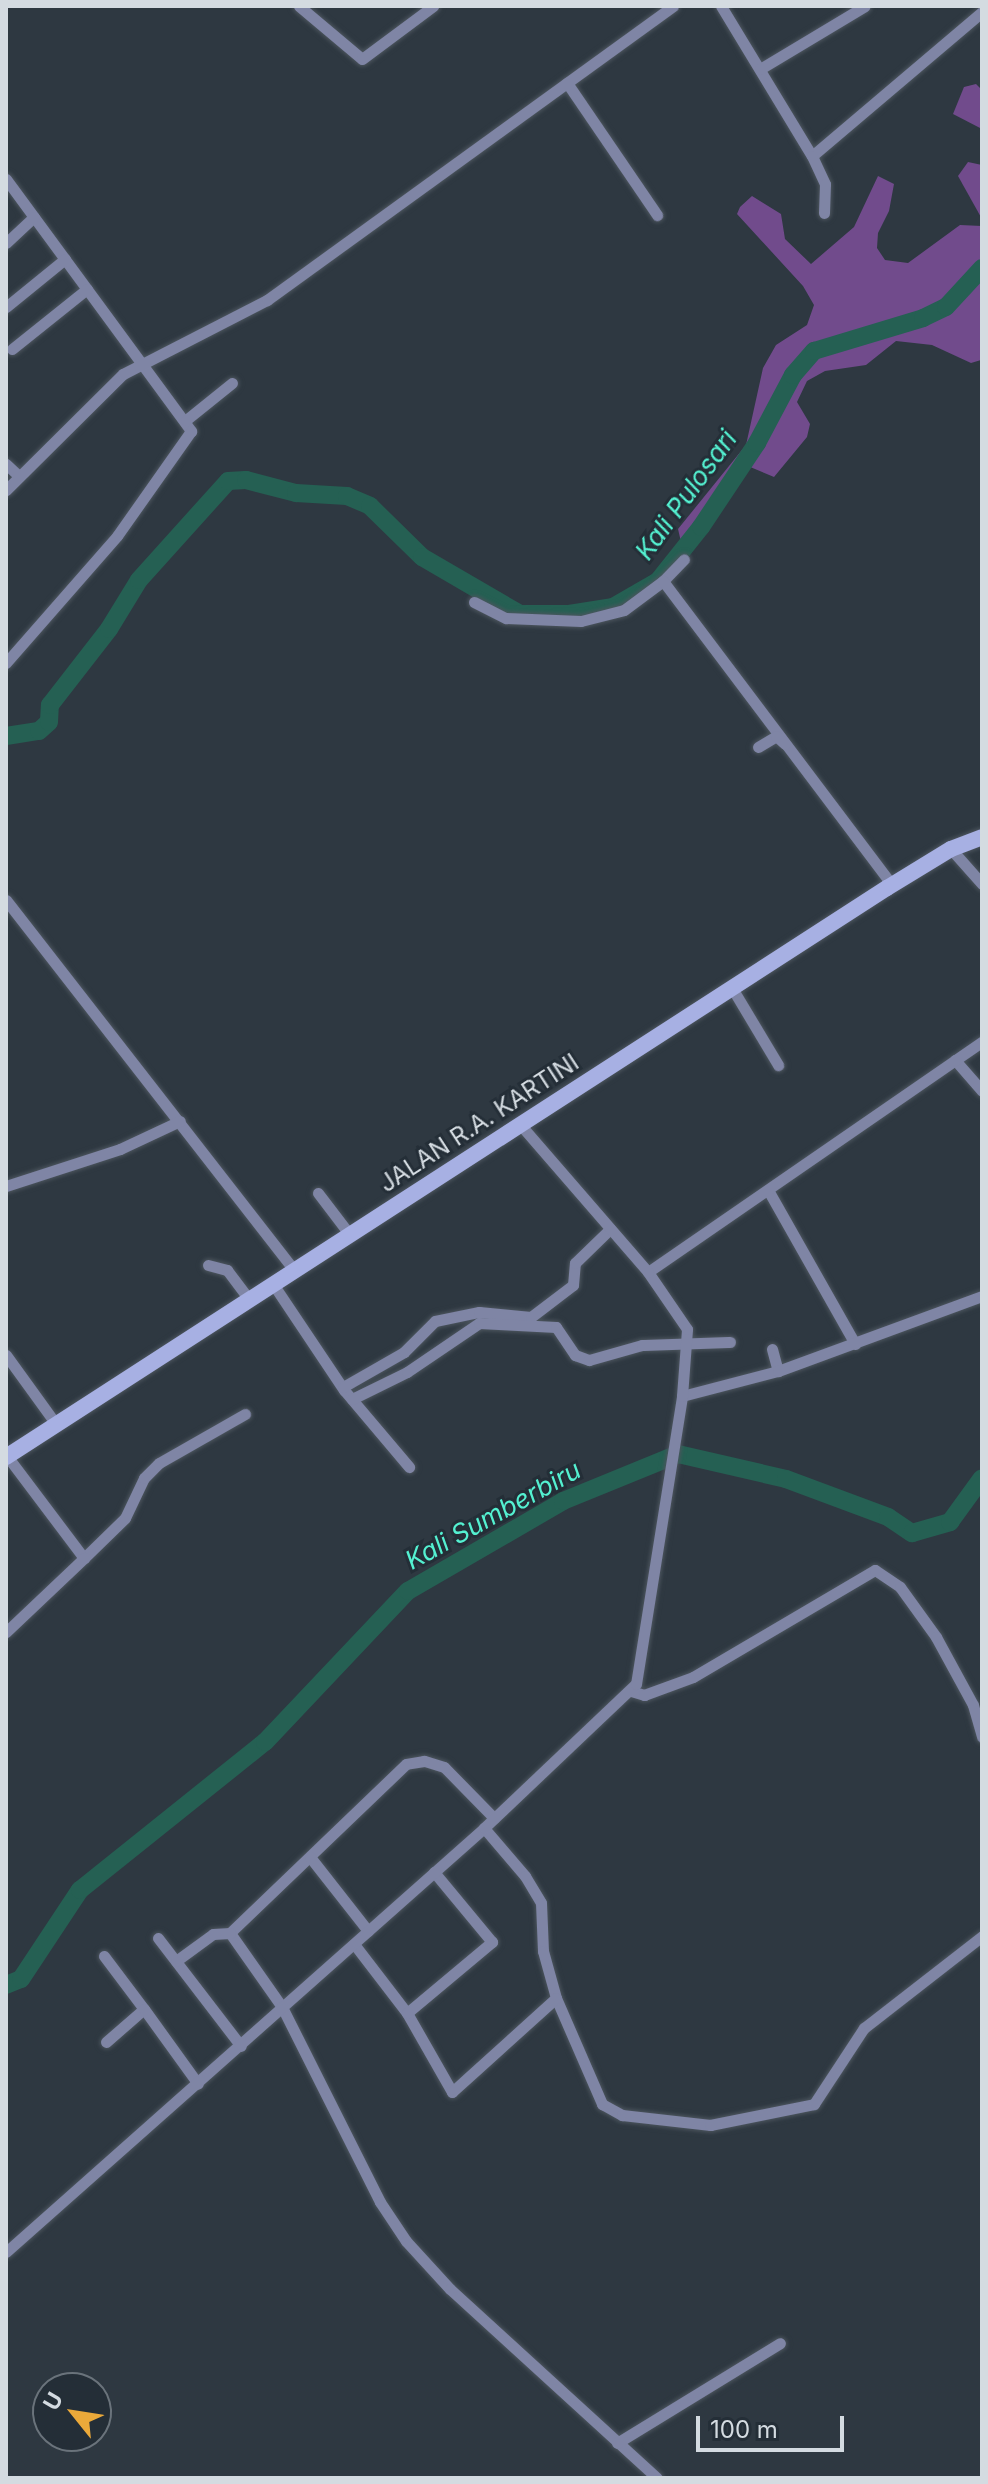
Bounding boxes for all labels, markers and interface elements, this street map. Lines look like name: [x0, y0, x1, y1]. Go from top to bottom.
water label: Kali Pulosari: [629, 424, 743, 566]
street label: JALAN R.A. KARTINI: [374, 1048, 584, 1198]
water label: Kali Sumberbiru: [400, 1454, 586, 1576]
north arrow: [32, 2372, 112, 2452]
text: U: [38, 2388, 68, 2414]
scale bar: [700, 2400, 848, 2450]
text: 100 m: [710, 2415, 778, 2444]

